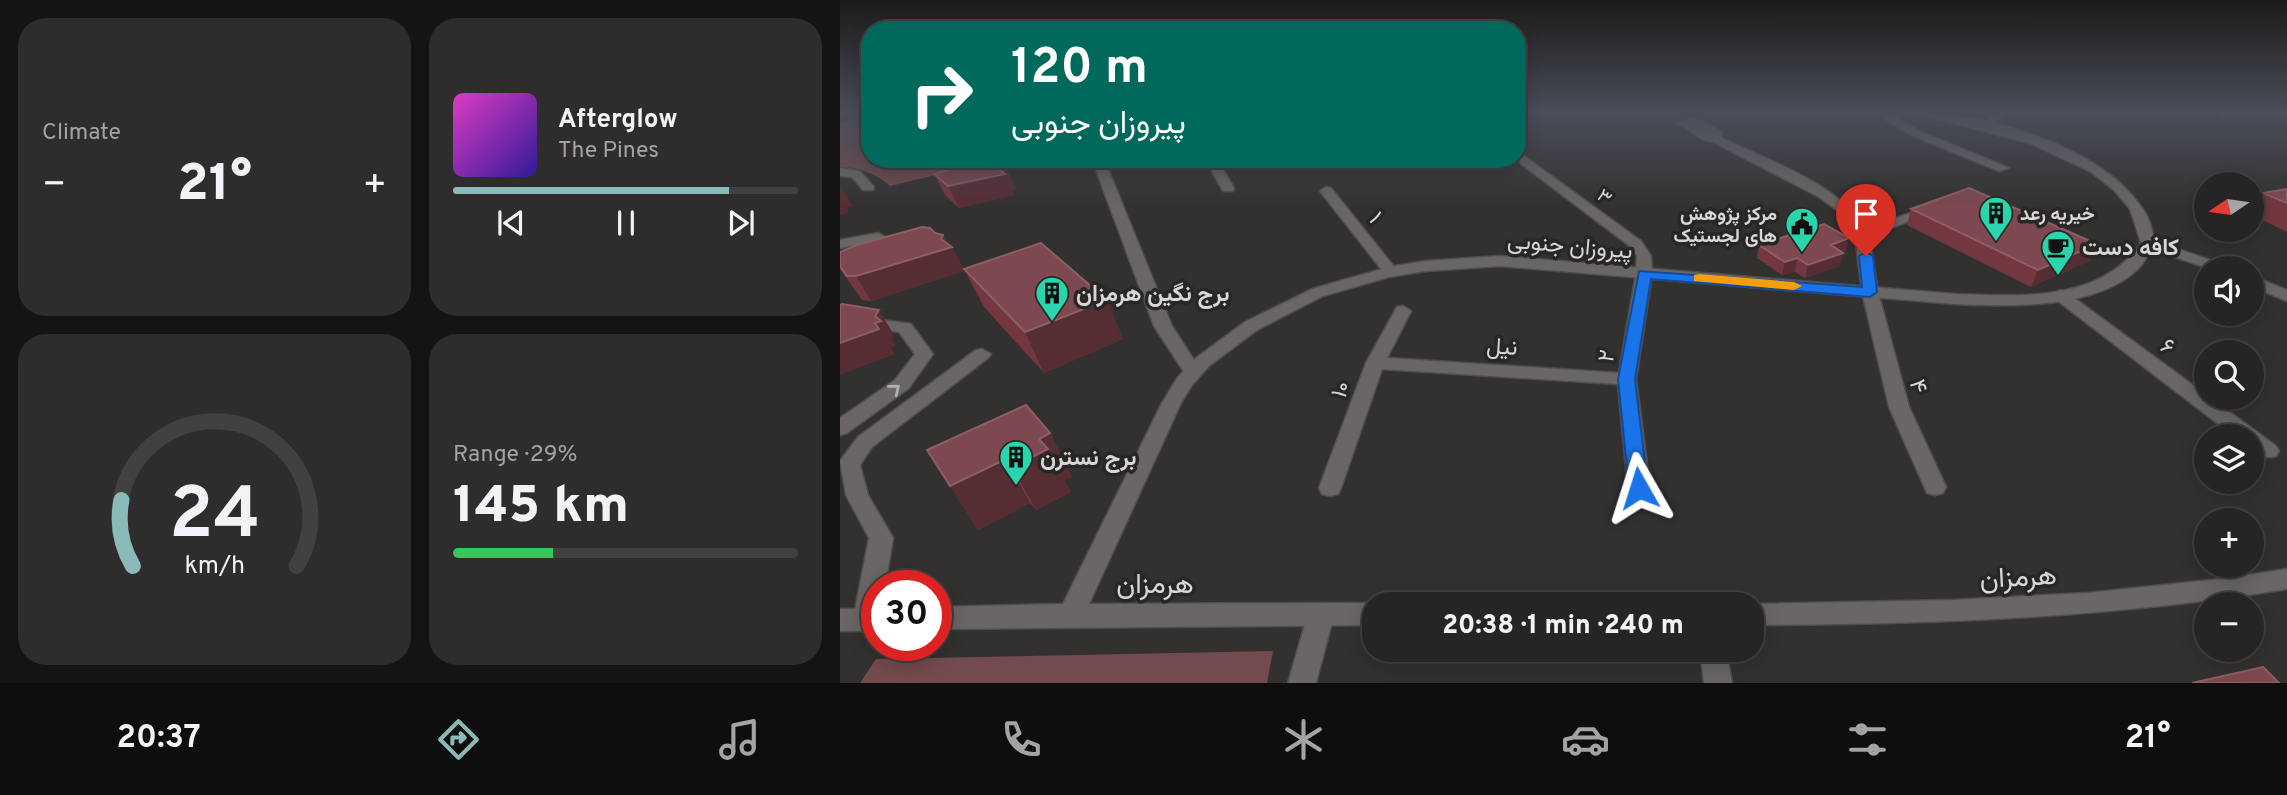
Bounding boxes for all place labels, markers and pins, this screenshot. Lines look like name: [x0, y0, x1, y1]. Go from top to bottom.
pin: [1836, 184, 1896, 256]
building icon: خیریه رعد: [1977, 194, 2015, 243]
place label: مرکز پژوهش های لجستیک: [1673, 203, 1777, 249]
place label: خیریه رعد: [2020, 203, 2095, 227]
public building icon: مرکز پژوهش های لجستیک: [1783, 205, 1821, 254]
cafe icon: کافه دست: [2039, 228, 2077, 277]
place label: کافه دست: [2082, 235, 2179, 264]
building icon: برج نگین هرمزان: [1033, 274, 1071, 323]
place label: برج نگین هرمزان: [1076, 281, 1230, 310]
building icon: برج نسترن: [997, 438, 1035, 487]
place label: برج نسترن: [1040, 445, 1137, 474]

